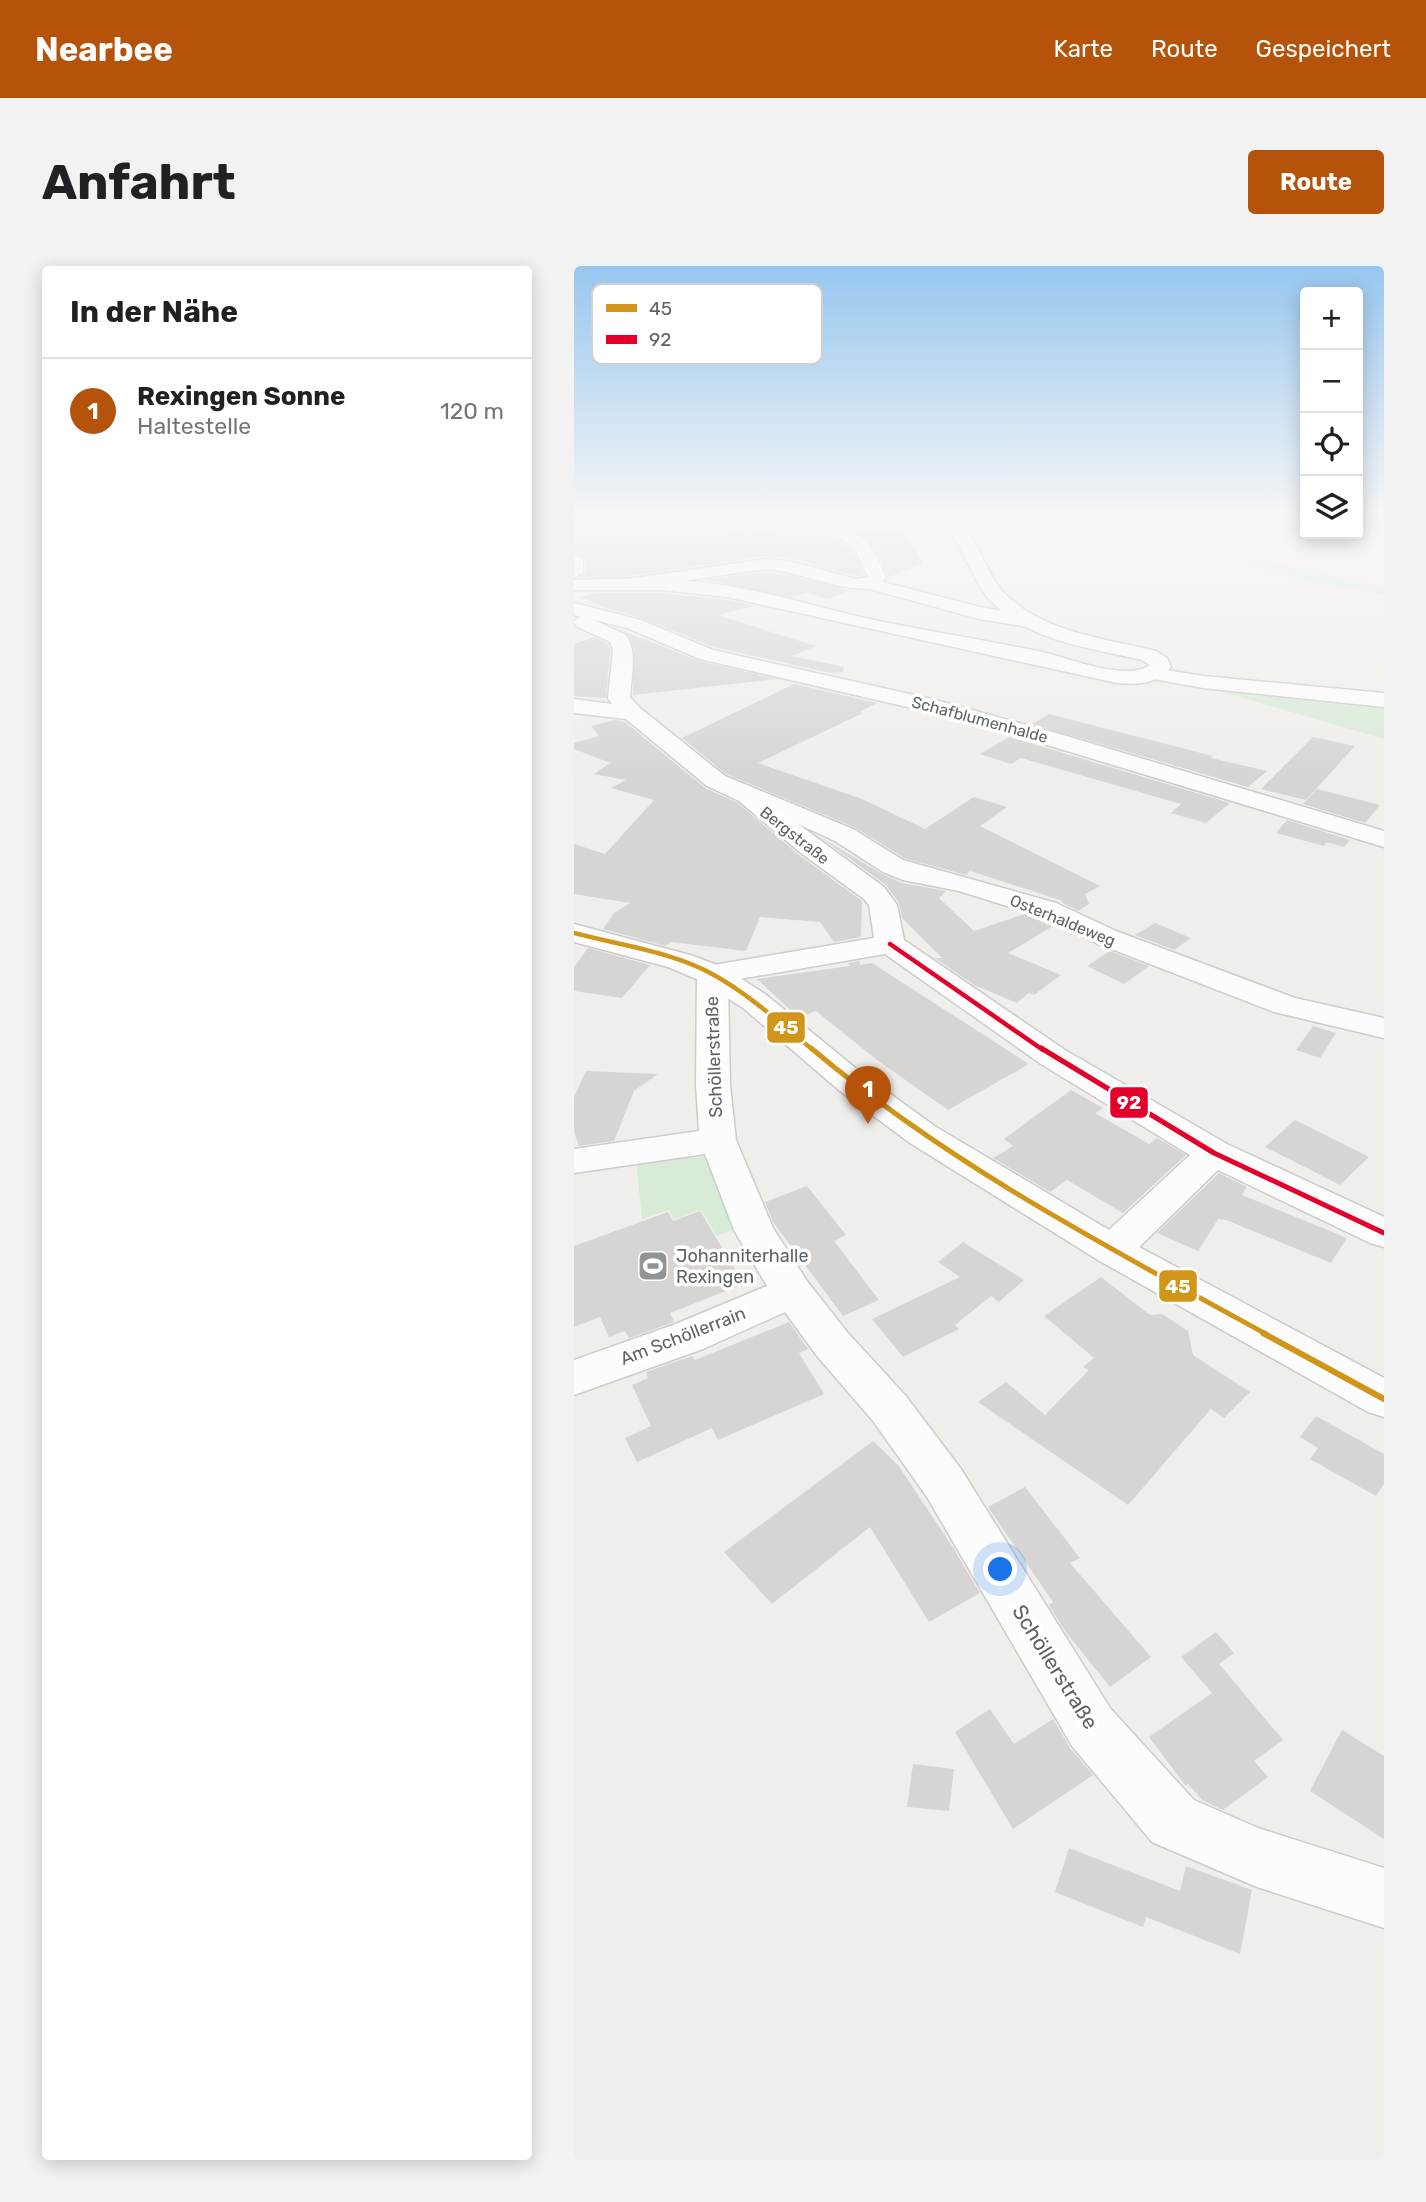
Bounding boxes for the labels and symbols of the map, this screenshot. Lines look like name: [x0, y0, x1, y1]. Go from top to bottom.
legend: [592, 284, 822, 364]
text: 45: [649, 297, 672, 320]
text: 92: [649, 328, 671, 351]
street label: Schafblumenhalde: [910, 692, 1050, 747]
street label: Bergstraße: [756, 802, 833, 868]
street label: Osterhaldeweg: [1007, 891, 1118, 950]
street label: Schöllerstraße: [701, 996, 727, 1118]
line badge: 45: [766, 1011, 806, 1044]
text: 45: [773, 1016, 799, 1039]
pin: 1: [845, 1066, 891, 1124]
line badge: 92: [1109, 1086, 1149, 1119]
text: 92: [1117, 1091, 1141, 1114]
place label: Johanniterhalle Rexingen: [676, 1245, 809, 1288]
sports icon: Johanniterhalle Rexingen: [636, 1249, 670, 1283]
line badge: 45: [1158, 1269, 1198, 1303]
text: 45: [1165, 1275, 1191, 1298]
street label: Am Schöllerrain: [617, 1302, 749, 1370]
your location: [983, 1552, 1017, 1586]
street label: Schöllerstraße: [1007, 1600, 1104, 1734]

